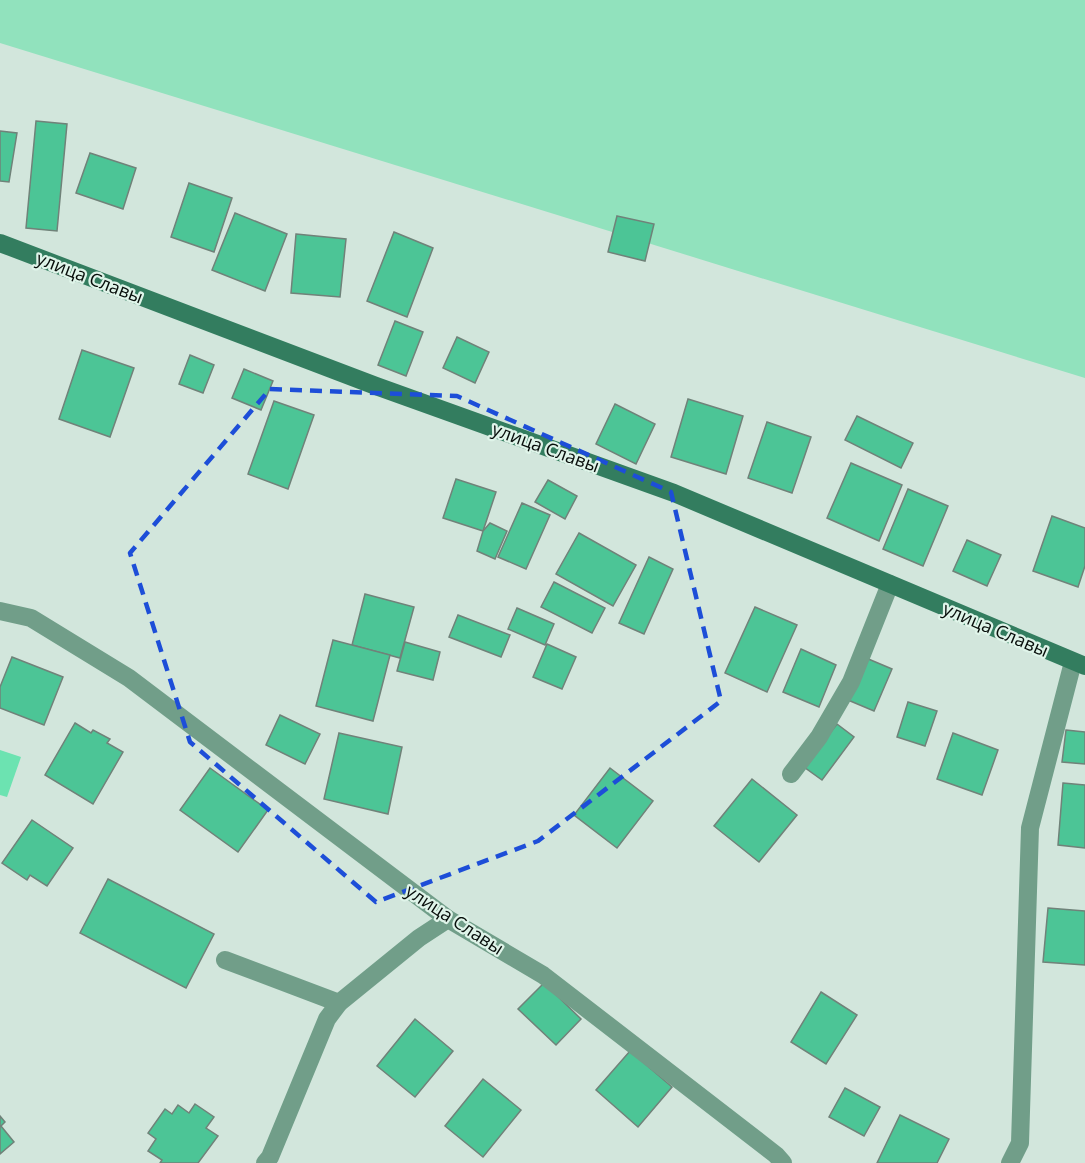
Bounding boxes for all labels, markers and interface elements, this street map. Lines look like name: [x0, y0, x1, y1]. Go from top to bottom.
street label: улица Славы: [33, 246, 147, 308]
street label: улица Славы: [489, 416, 603, 478]
street label: улица Славы: [940, 596, 1052, 662]
street label: улица Славы: [401, 878, 509, 960]

